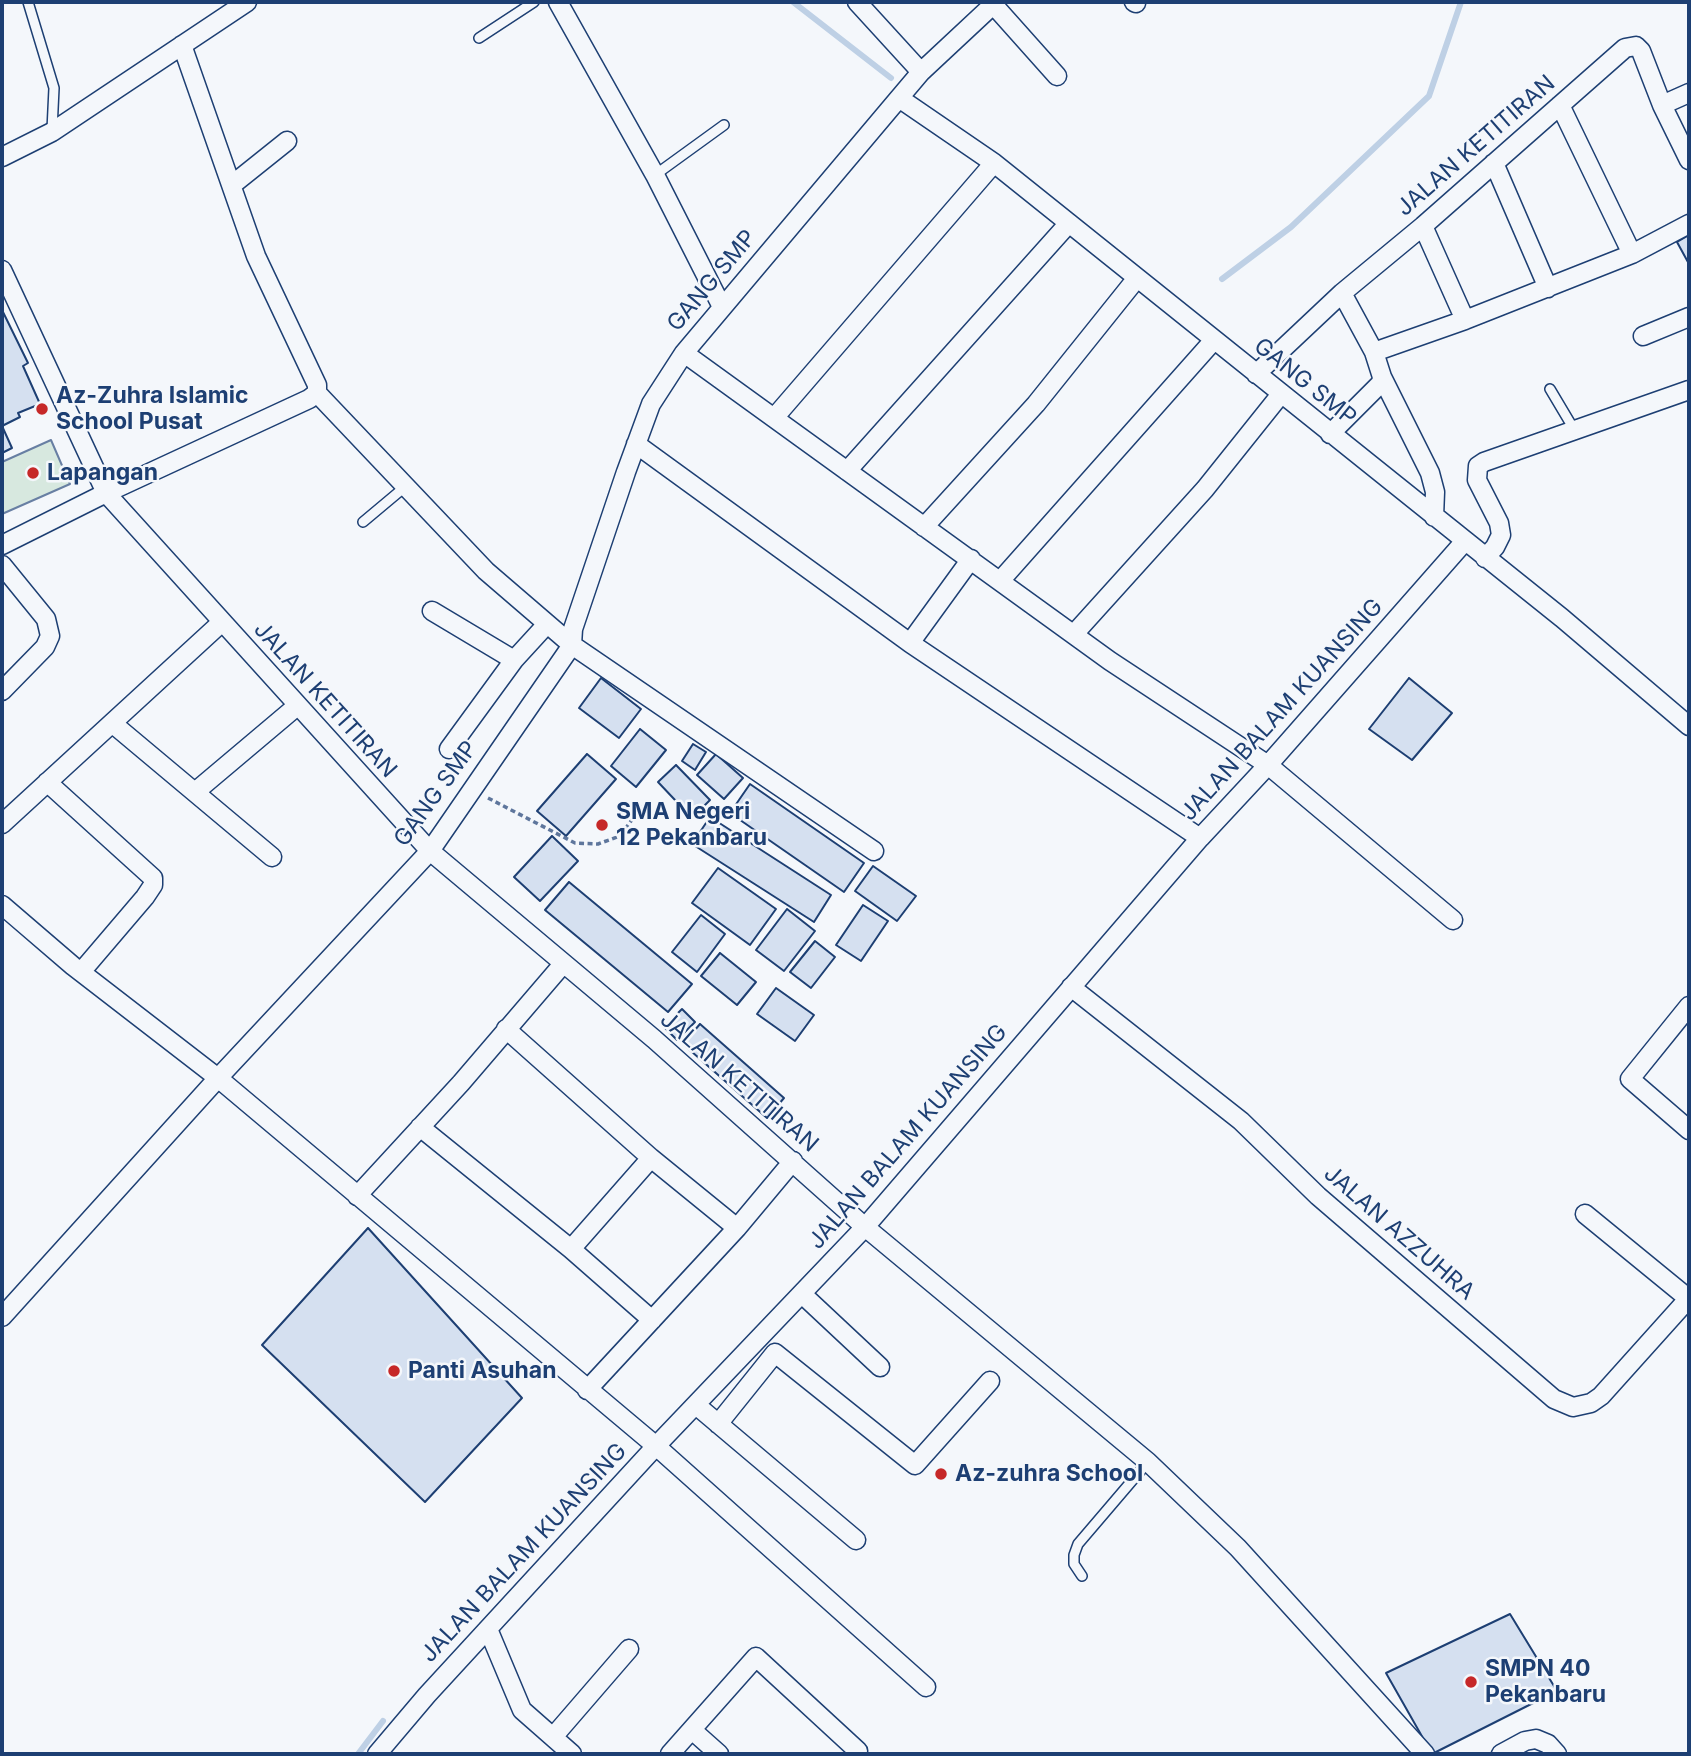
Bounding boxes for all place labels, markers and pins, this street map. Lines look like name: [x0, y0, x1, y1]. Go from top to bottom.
place label: Az-Zuhra Islamic School Pusat: [56, 382, 249, 436]
marker: Az-Zuhra Islamic School Pusat: [34, 401, 50, 417]
place label: Lapangan: [47, 459, 158, 487]
marker: Lapangan: [25, 465, 41, 481]
place label: SMA Negeri 12 Pekanbaru: [616, 798, 767, 852]
marker: SMA Negeri 12 Pekanbaru: [594, 817, 610, 833]
place label: Panti Asuhan: [408, 1357, 556, 1385]
marker: Panti Asuhan: [386, 1363, 402, 1379]
place label: Az-zuhra School: [955, 1460, 1143, 1488]
marker: Az-zuhra School: [933, 1466, 949, 1482]
place label: SMPN 40 Pekanbaru: [1485, 1655, 1606, 1709]
marker: SMPN 40 Pekanbaru: [1463, 1674, 1479, 1690]

